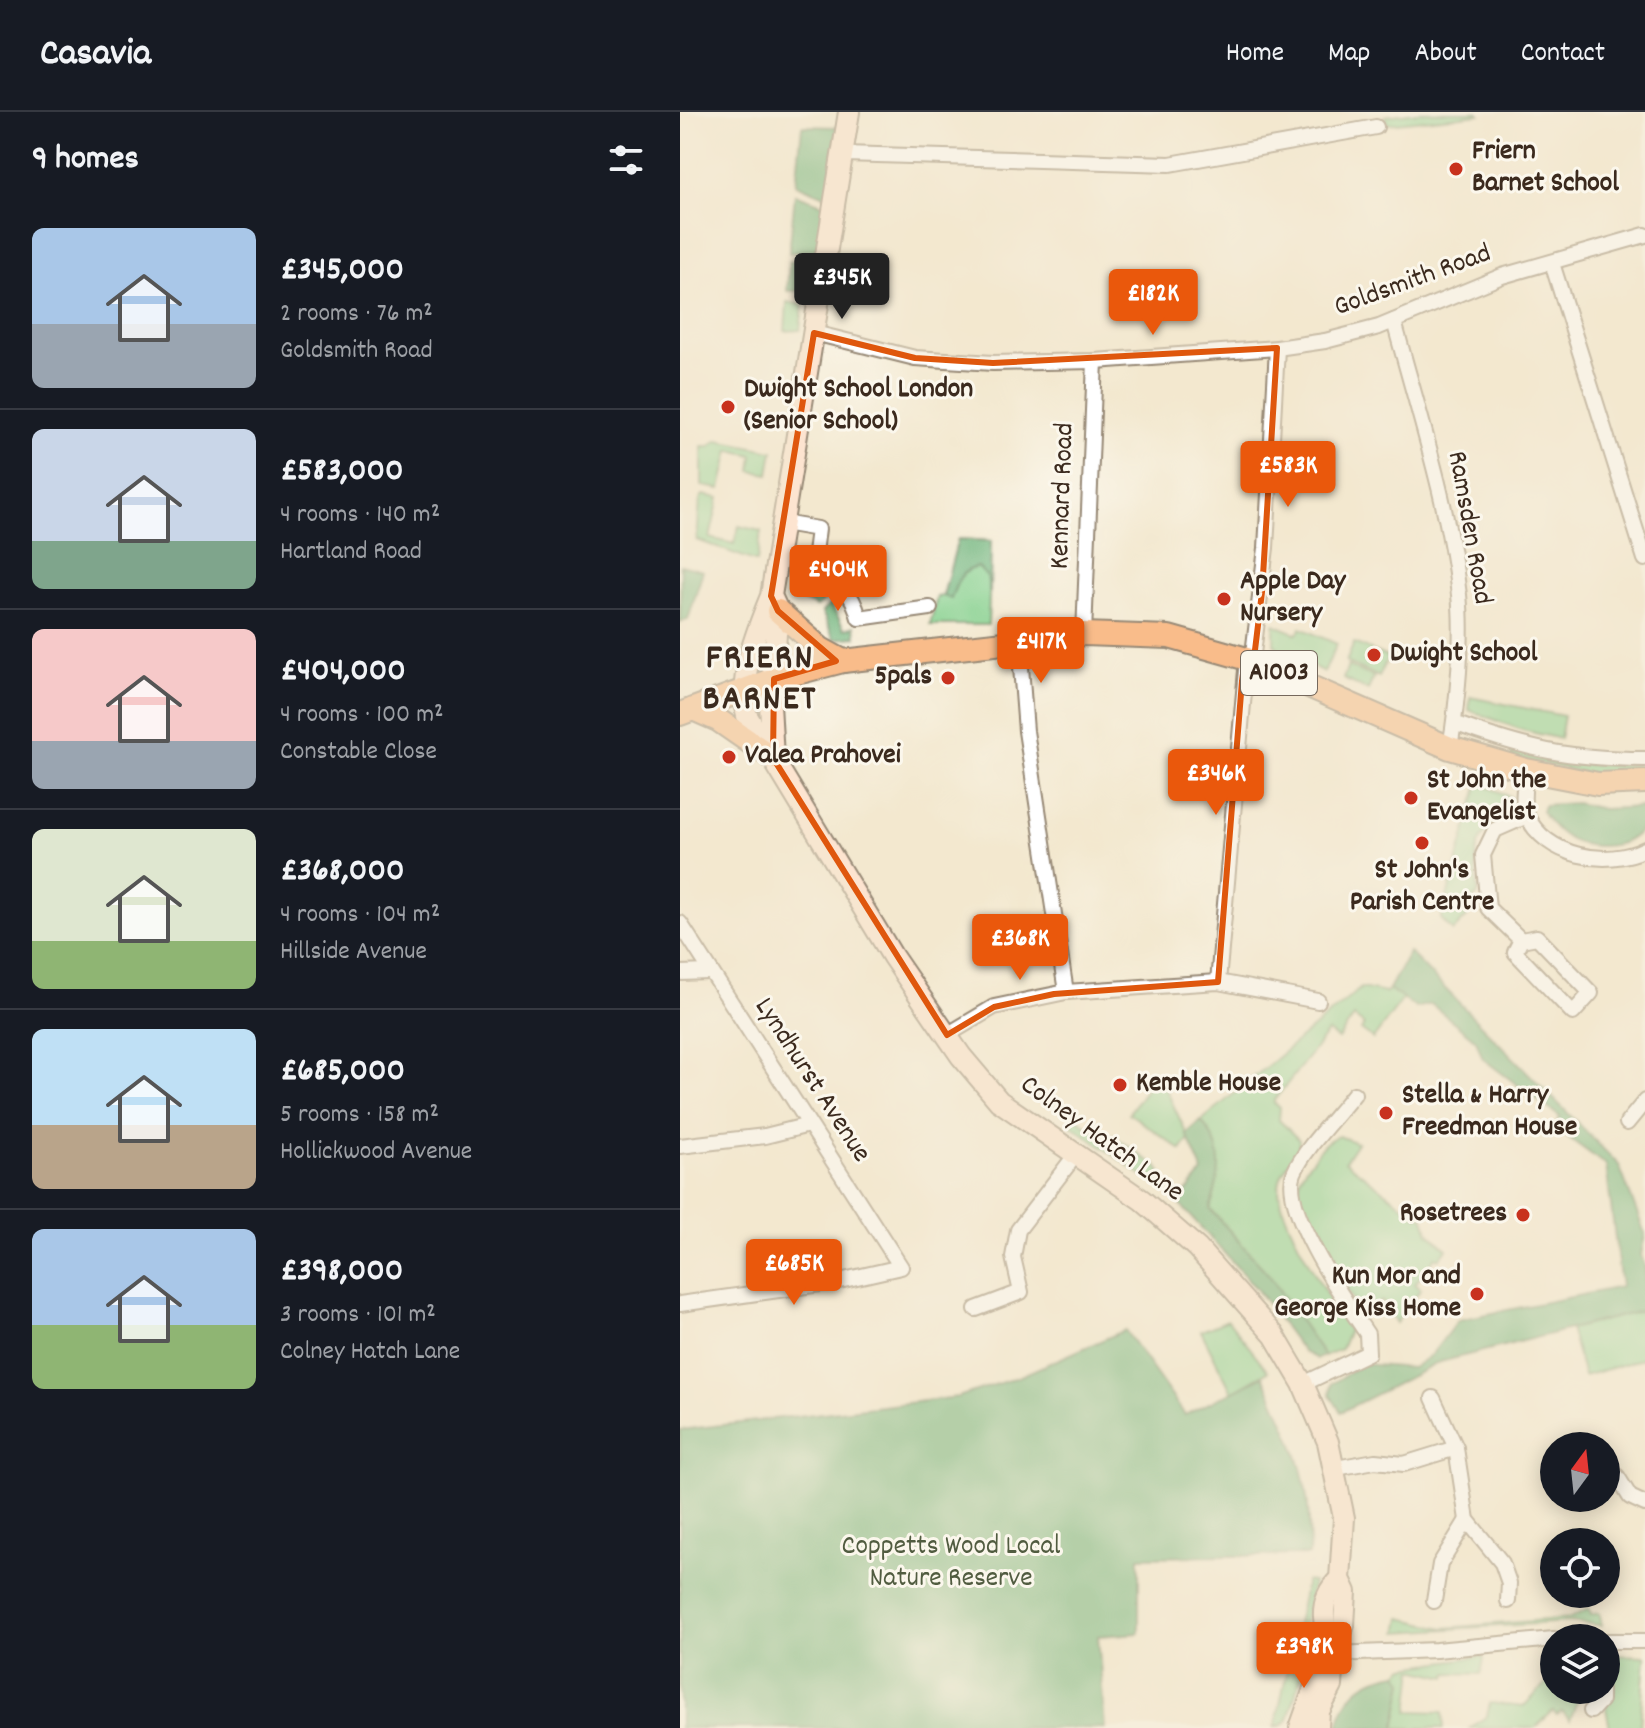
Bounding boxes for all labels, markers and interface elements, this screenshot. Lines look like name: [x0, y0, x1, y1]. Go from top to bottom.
text: Casavia: [40, 28, 151, 83]
text: Home: [1226, 35, 1284, 75]
text: Map: [1328, 35, 1370, 75]
text: About: [1414, 35, 1477, 75]
text: Contact: [1521, 35, 1605, 75]
place label: Friern Barnet School: [1472, 133, 1619, 205]
text: 9 homes: [32, 136, 139, 185]
icon: filters: [604, 138, 648, 182]
marker: Friern Barnet School: [1447, 160, 1465, 178]
street label: Goldsmith Road: [1329, 235, 1497, 329]
text: £345,000: [280, 247, 404, 296]
pin: £345K: [786, 253, 898, 321]
icon: home: [96, 260, 192, 356]
text: £345K: [812, 260, 872, 297]
pin: £182K: [1097, 269, 1209, 337]
text: £182K: [1127, 276, 1179, 313]
text: 2 rooms · 76 m²: [280, 296, 433, 333]
text: Goldsmith Road: [280, 333, 433, 370]
place label: Dwight School London (Senior School): [744, 371, 973, 443]
marker: Dwight School London (Senior School): [719, 398, 737, 416]
street label: Kennard Road: [1041, 422, 1087, 570]
pin: £583K: [1232, 441, 1344, 509]
text: £583,000: [280, 448, 404, 497]
text: £583K: [1258, 448, 1318, 485]
street label: Ramsden Road: [1435, 448, 1501, 608]
icon: home: [96, 461, 192, 557]
text: 4 rooms · 140 m²: [280, 497, 440, 534]
text: Hartland Road: [280, 534, 422, 571]
pin: £404K: [782, 545, 894, 613]
text: £404K: [808, 552, 868, 589]
place label: Apple Day Nursery: [1240, 563, 1347, 635]
marker: Apple Day Nursery: [1215, 590, 1233, 608]
pin: £417K: [985, 617, 1097, 685]
text: £417K: [1015, 624, 1067, 661]
district label: FRIERN BARNET: [703, 634, 817, 727]
place label: Dwight School: [1390, 635, 1538, 675]
marker: Dwight School: [1365, 646, 1383, 664]
text: £404,000: [280, 648, 406, 697]
road number: A1003: [1241, 651, 1317, 695]
place label: 5pals: [875, 658, 932, 698]
icon: home: [96, 661, 192, 757]
marker: 5pals: [939, 669, 957, 687]
text: 4 rooms · 100 m²: [280, 697, 444, 734]
text: Constable Close: [280, 734, 437, 771]
place label: Valea Prahovei: [745, 737, 901, 777]
marker: Valea Prahovei: [720, 748, 738, 766]
pin: £346K: [1160, 749, 1272, 817]
text: £346K: [1186, 756, 1246, 793]
place label: St John the Evangelist: [1427, 762, 1546, 834]
marker: St John the Evangelist: [1402, 789, 1420, 807]
marker: St John's Parish Centre: [1413, 834, 1431, 852]
text: £368,000: [280, 848, 404, 897]
place label: St John's Parish Centre: [1350, 852, 1494, 924]
icon: home: [96, 861, 192, 957]
text: 4 rooms · 104 m²: [280, 897, 440, 934]
pin: £368K: [964, 914, 1076, 982]
text: £368K: [990, 921, 1050, 958]
text: Hillside Avenue: [280, 934, 427, 971]
street label: Lyndhurst Avenue: [743, 991, 879, 1171]
text: £685,000: [280, 1048, 405, 1097]
icon: home: [96, 1061, 192, 1157]
place label: Kemble House: [1136, 1065, 1281, 1105]
street label: Colney Hatch Lane: [1011, 1067, 1191, 1213]
marker: Kemble House: [1111, 1076, 1129, 1094]
place label: Stella & Harry Freedman House: [1402, 1077, 1577, 1149]
text: 5 rooms · 158 m²: [280, 1097, 439, 1134]
marker: Stella & Harry Freedman House: [1377, 1104, 1395, 1122]
text: Hollickwood Avenue: [280, 1134, 472, 1171]
place label: Rosetrees: [1400, 1195, 1507, 1235]
marker: Rosetrees: [1514, 1206, 1532, 1224]
pin: £685K: [738, 1239, 850, 1307]
text: £685K: [764, 1246, 824, 1283]
text: £398,000: [280, 1248, 403, 1297]
place label: Kun Mor and George Kiss Home: [1274, 1258, 1461, 1330]
icon: home: [96, 1261, 192, 1357]
marker: Kun Mor and George Kiss Home: [1468, 1285, 1486, 1303]
text: 3 rooms · 101 m²: [280, 1297, 436, 1334]
text: Colney Hatch Lane: [280, 1334, 460, 1371]
north arrow: [1540, 1432, 1620, 1512]
map controls: [1540, 1432, 1620, 1704]
park label: Coppetts Wood Local Nature Reserve: [842, 1528, 1061, 1600]
button: locate: [1540, 1528, 1620, 1608]
pin: £398K: [1248, 1622, 1360, 1690]
button: layers: [1540, 1624, 1620, 1704]
text: £398K: [1275, 1629, 1333, 1666]

